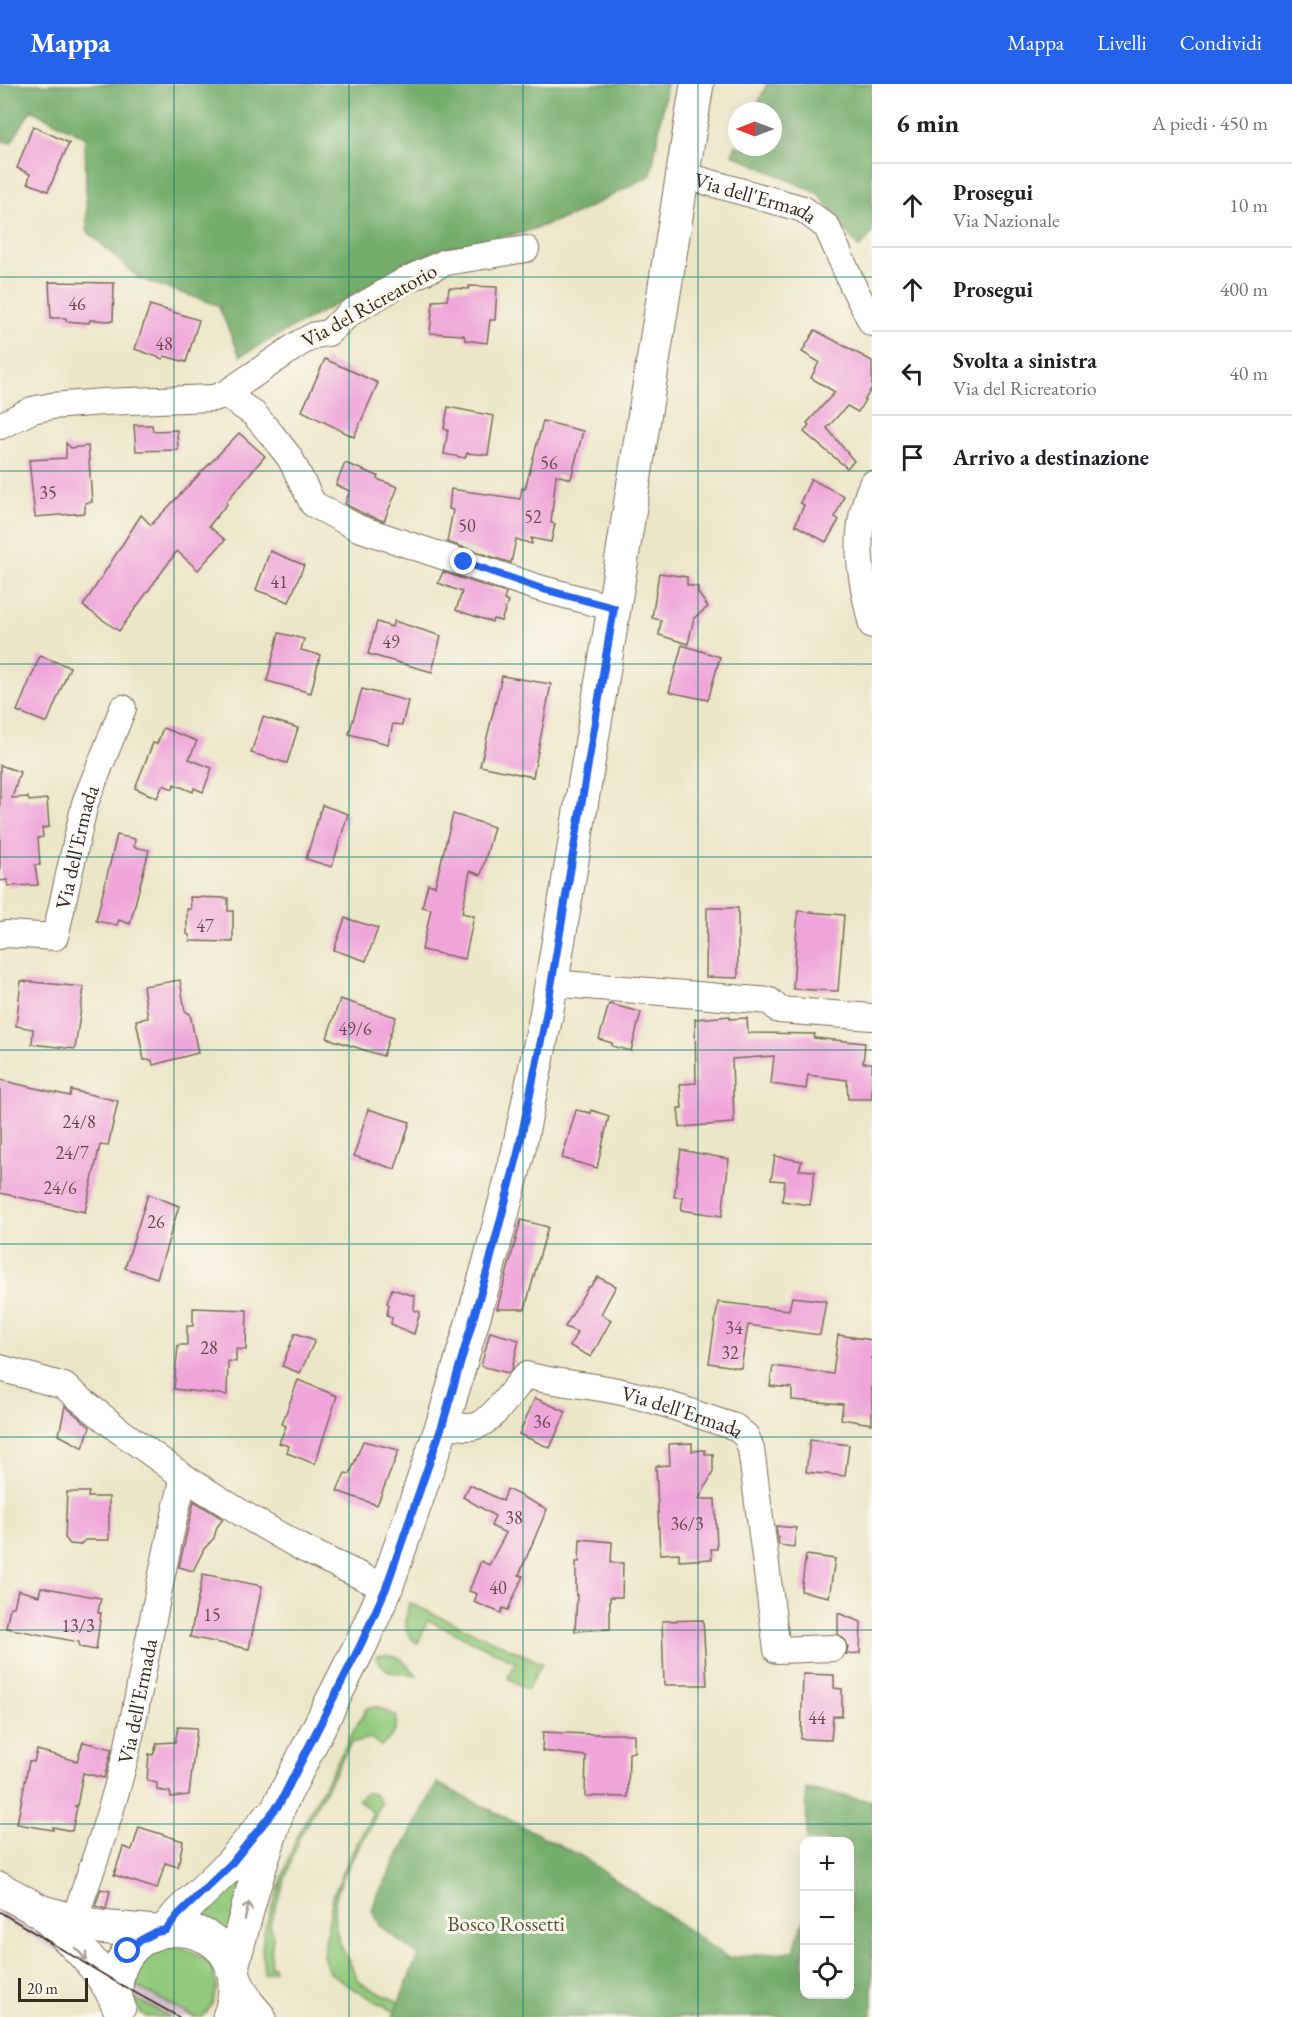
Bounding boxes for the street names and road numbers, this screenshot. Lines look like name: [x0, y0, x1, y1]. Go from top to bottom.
street label: Via dell'Ermada: [691, 165, 824, 229]
street label: Via del Ricreatorio: [296, 257, 442, 353]
street label: Via dell'Ermada: [48, 780, 105, 912]
street label: Via dell'Ermada: [619, 1379, 751, 1444]
street label: Via dell'Ermada: [111, 1636, 162, 1766]

